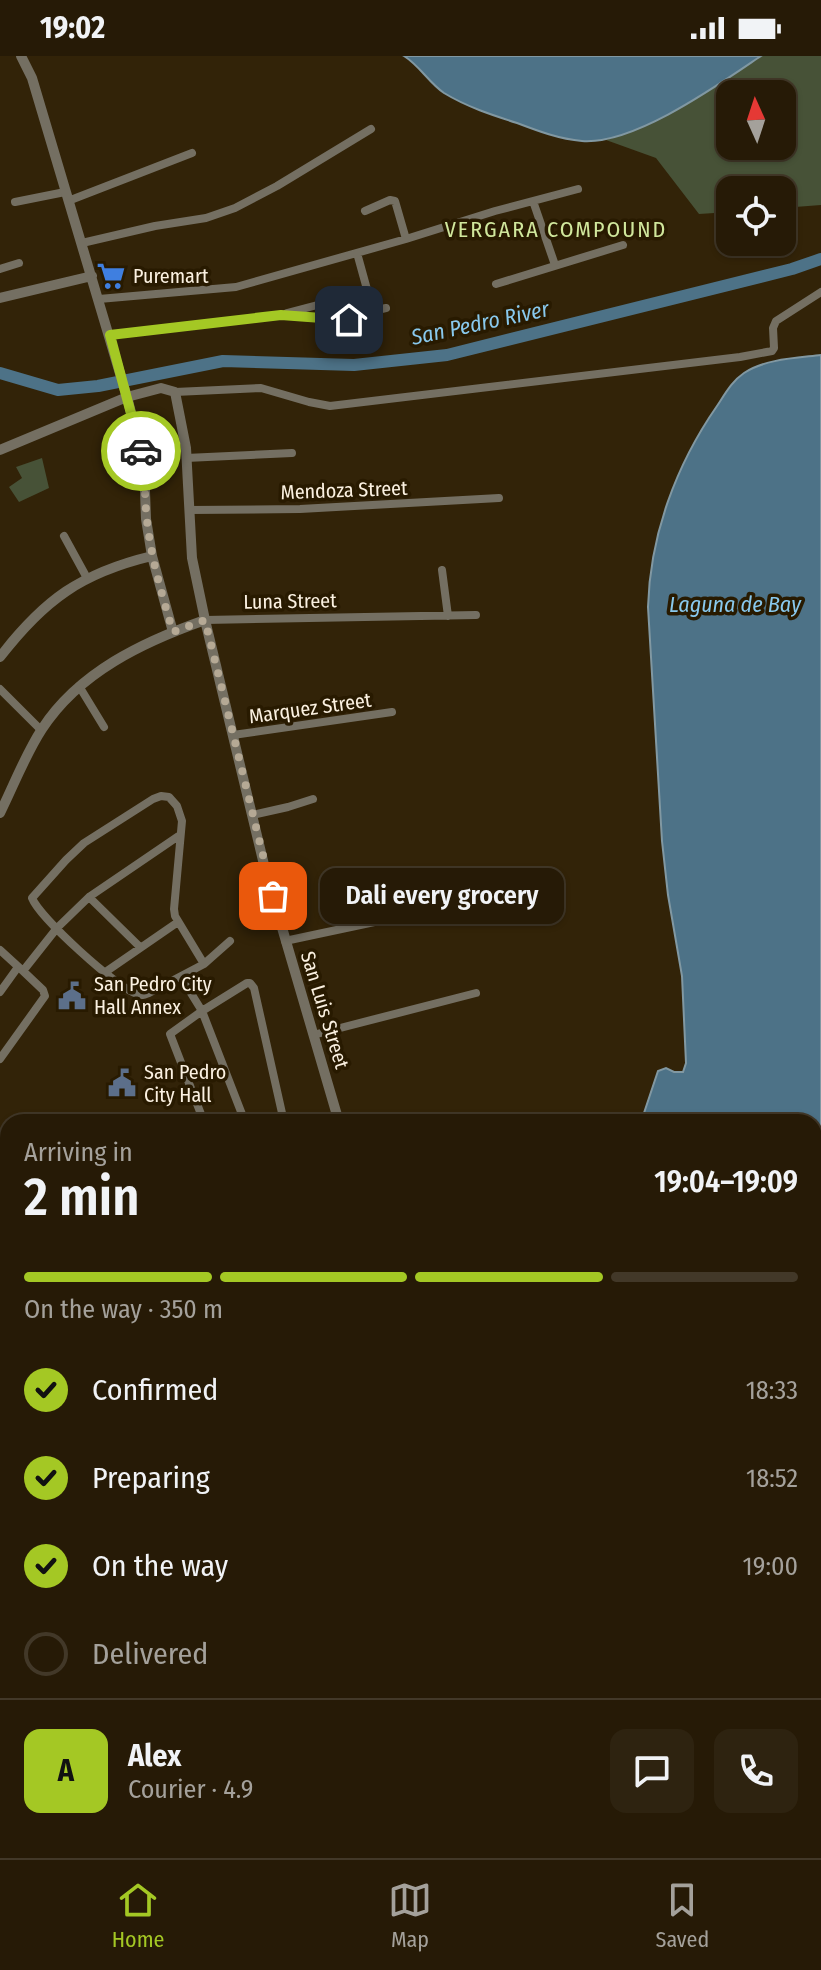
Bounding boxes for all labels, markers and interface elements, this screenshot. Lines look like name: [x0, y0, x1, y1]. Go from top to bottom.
text: 19:02: [40, 10, 105, 46]
north arrow: [716, 80, 796, 160]
map controls: [716, 80, 796, 256]
button: locate: [716, 176, 796, 256]
district label: VERGARA COMPOUND: [445, 216, 667, 243]
supermarket icon: Puremart: [96, 261, 126, 291]
place label: Puremart: [133, 264, 209, 288]
pin: [315, 286, 383, 354]
water label: San Pedro River: [408, 295, 553, 351]
icon: home: [327, 298, 371, 342]
courier: [101, 411, 181, 491]
icon: car: [119, 429, 163, 473]
street label: Mendoza Street: [280, 476, 408, 504]
street label: Luna Street: [243, 588, 337, 614]
water label: Laguna de Bay: [669, 591, 802, 618]
street label: Marquez Street: [247, 687, 373, 728]
pin: [239, 862, 307, 930]
callout: Dali every grocery: [321, 868, 565, 924]
icon: bag: [251, 874, 295, 918]
text: Dali every grocery: [345, 880, 539, 911]
street label: San Luis Street: [296, 948, 354, 1072]
place label: San Pedro City Hall Annex: [94, 972, 212, 1019]
public building icon: San Pedro City Hall Annex: [57, 981, 87, 1011]
place label: San Pedro City Hall: [144, 1060, 226, 1107]
public building icon: San Pedro City Hall: [107, 1068, 137, 1098]
text: Arriving in: [24, 1137, 133, 1168]
text: 19:04–19:09: [654, 1164, 798, 1200]
text: 2 min: [24, 1166, 140, 1229]
text: On the way · 350 m: [24, 1294, 223, 1325]
icon: check: [24, 1368, 68, 1412]
text: Confirmed: [92, 1372, 218, 1408]
text: 18:33: [746, 1375, 798, 1406]
icon: check: [24, 1456, 68, 1500]
text: Preparing: [92, 1460, 210, 1496]
text: 18:52: [746, 1463, 798, 1494]
icon: check: [24, 1544, 68, 1588]
text: On the way: [92, 1548, 228, 1584]
text: 19:00: [743, 1551, 798, 1582]
text: Delivered: [92, 1636, 208, 1672]
button: chat: [610, 1729, 694, 1813]
button: phone: [714, 1729, 798, 1813]
text: Alex: [128, 1738, 181, 1774]
text: A: [58, 1753, 74, 1789]
text: Courier · 4.9: [128, 1774, 253, 1805]
tab: Home: [112, 1878, 164, 1953]
tab: Map: [388, 1878, 432, 1953]
tab: Saved: [655, 1878, 709, 1953]

